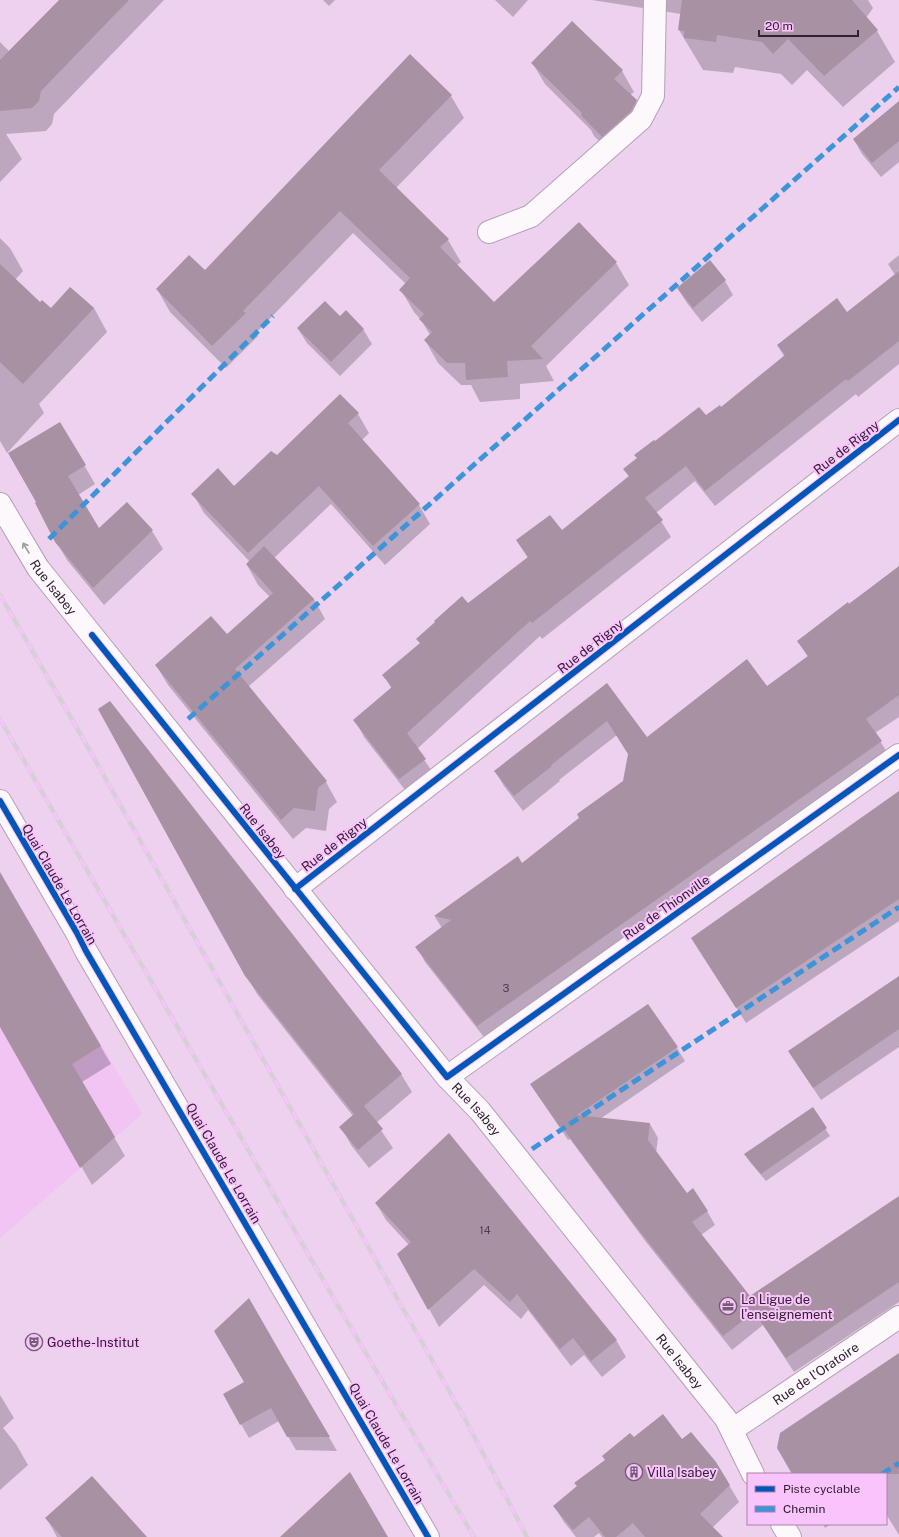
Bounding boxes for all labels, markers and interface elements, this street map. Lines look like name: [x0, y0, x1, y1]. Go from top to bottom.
scale bar: [759, 12, 858, 38]
text: 20 m: [765, 19, 793, 33]
street label: Rue de Rigny: [811, 417, 882, 478]
one-way arrow: [22, 542, 30, 554]
street label: Rue Isabey: [27, 557, 80, 618]
street label: Rue de Rigny: [555, 616, 626, 677]
street label: Rue Isabey: [236, 801, 289, 862]
street label: Rue de Rigny: [299, 814, 370, 875]
street label: Quai Claude Le Lorrain: [19, 821, 100, 947]
street label: Rue de Thionville: [620, 872, 713, 943]
house number: 3: [503, 982, 510, 994]
street label: Rue Isabey: [449, 1080, 504, 1139]
street label: Quai Claude Le Lorrain: [183, 1100, 264, 1226]
house number: 14: [479, 1224, 491, 1236]
place label: La Ligue de l'enseignement: [741, 1292, 833, 1322]
office icon: La Ligue de l'enseignement: [718, 1296, 738, 1316]
street label: Rue Isabey: [653, 1331, 706, 1392]
theatre icon: Goethe-Institut: [24, 1332, 44, 1352]
place label: Goethe-Institut: [47, 1335, 139, 1350]
street label: Rue de l'Oratoire: [770, 1339, 862, 1408]
street label: Quai Claude Le Lorrain: [346, 1380, 427, 1506]
building icon: Villa Isabey: [624, 1462, 644, 1482]
place label: Villa Isabey: [647, 1465, 717, 1480]
legend: [747, 1473, 887, 1525]
text: Piste cyclable: [783, 1482, 860, 1496]
text: Chemin: [783, 1502, 825, 1516]

